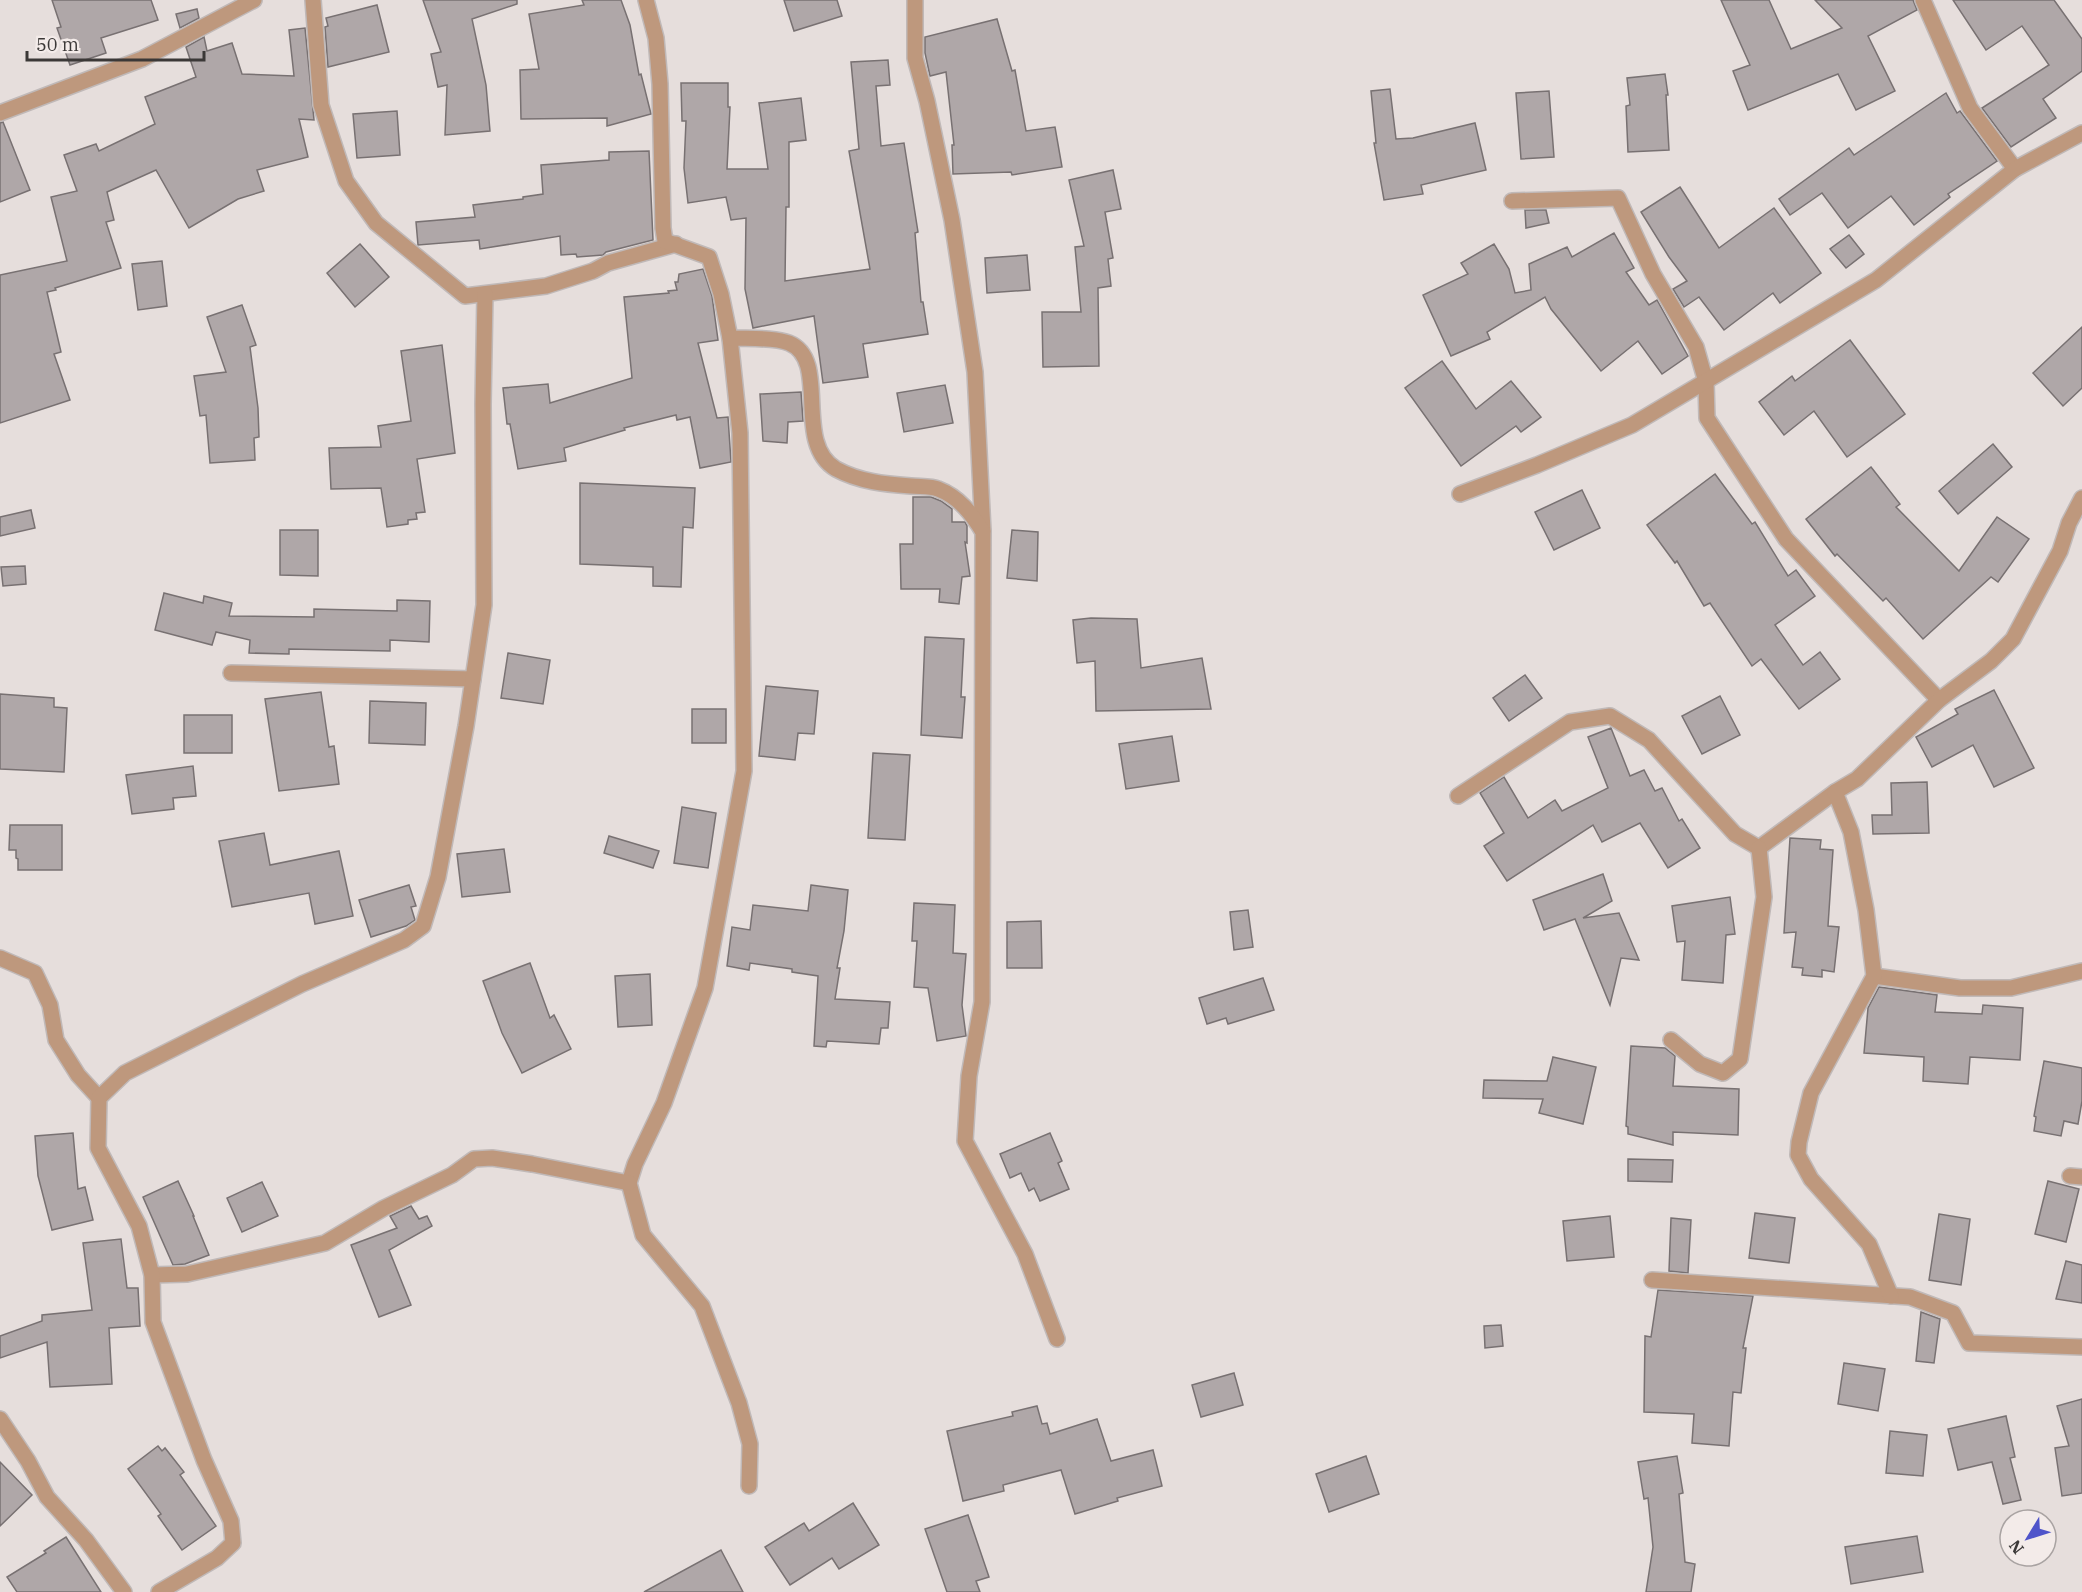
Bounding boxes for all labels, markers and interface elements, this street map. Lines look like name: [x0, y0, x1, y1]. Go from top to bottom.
scale bar: [27, 24, 204, 62]
text: 50 m: [36, 33, 79, 56]
north arrow: [1998, 1508, 2058, 1568]
text: N: [2004, 1536, 2028, 1558]

